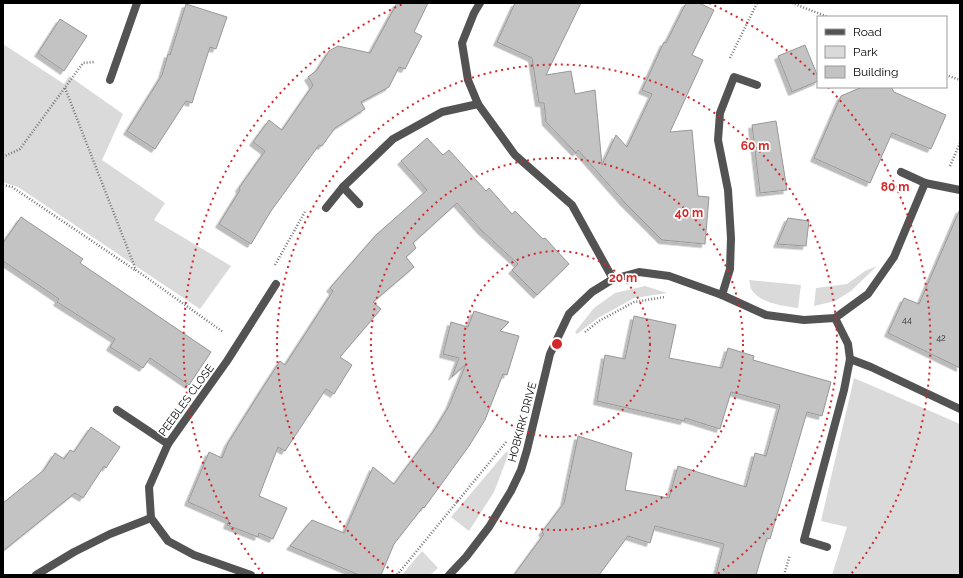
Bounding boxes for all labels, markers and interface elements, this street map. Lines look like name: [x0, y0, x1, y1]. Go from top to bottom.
legend: [817, 16, 947, 88]
text: Road: [853, 25, 882, 39]
text: Park: [853, 45, 878, 59]
text: Building: [853, 65, 899, 79]
text: 60 m: [741, 139, 769, 153]
text: 80 m: [881, 180, 909, 194]
text: 40 m: [675, 206, 703, 220]
text: 20 m: [609, 271, 637, 285]
house number: 44: [902, 315, 912, 325]
house number: 42: [936, 333, 946, 343]
centre of rings: [550, 337, 564, 351]
street label: PEEBLES CLOSE: [156, 362, 217, 439]
street label: HOBKIRK DRIVE: [506, 380, 539, 464]

